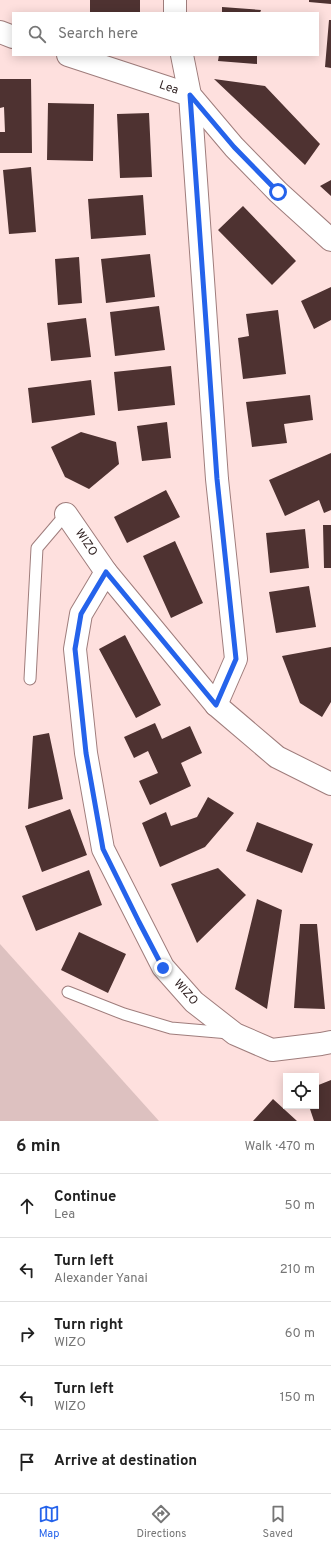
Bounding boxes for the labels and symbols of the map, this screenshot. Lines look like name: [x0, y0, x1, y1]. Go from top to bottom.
street label: Lea: [157, 77, 180, 99]
route start: [269, 183, 287, 201]
street label: WIZO: [71, 526, 101, 560]
route end: [154, 959, 172, 977]
street label: WIZO: [170, 976, 201, 1009]

